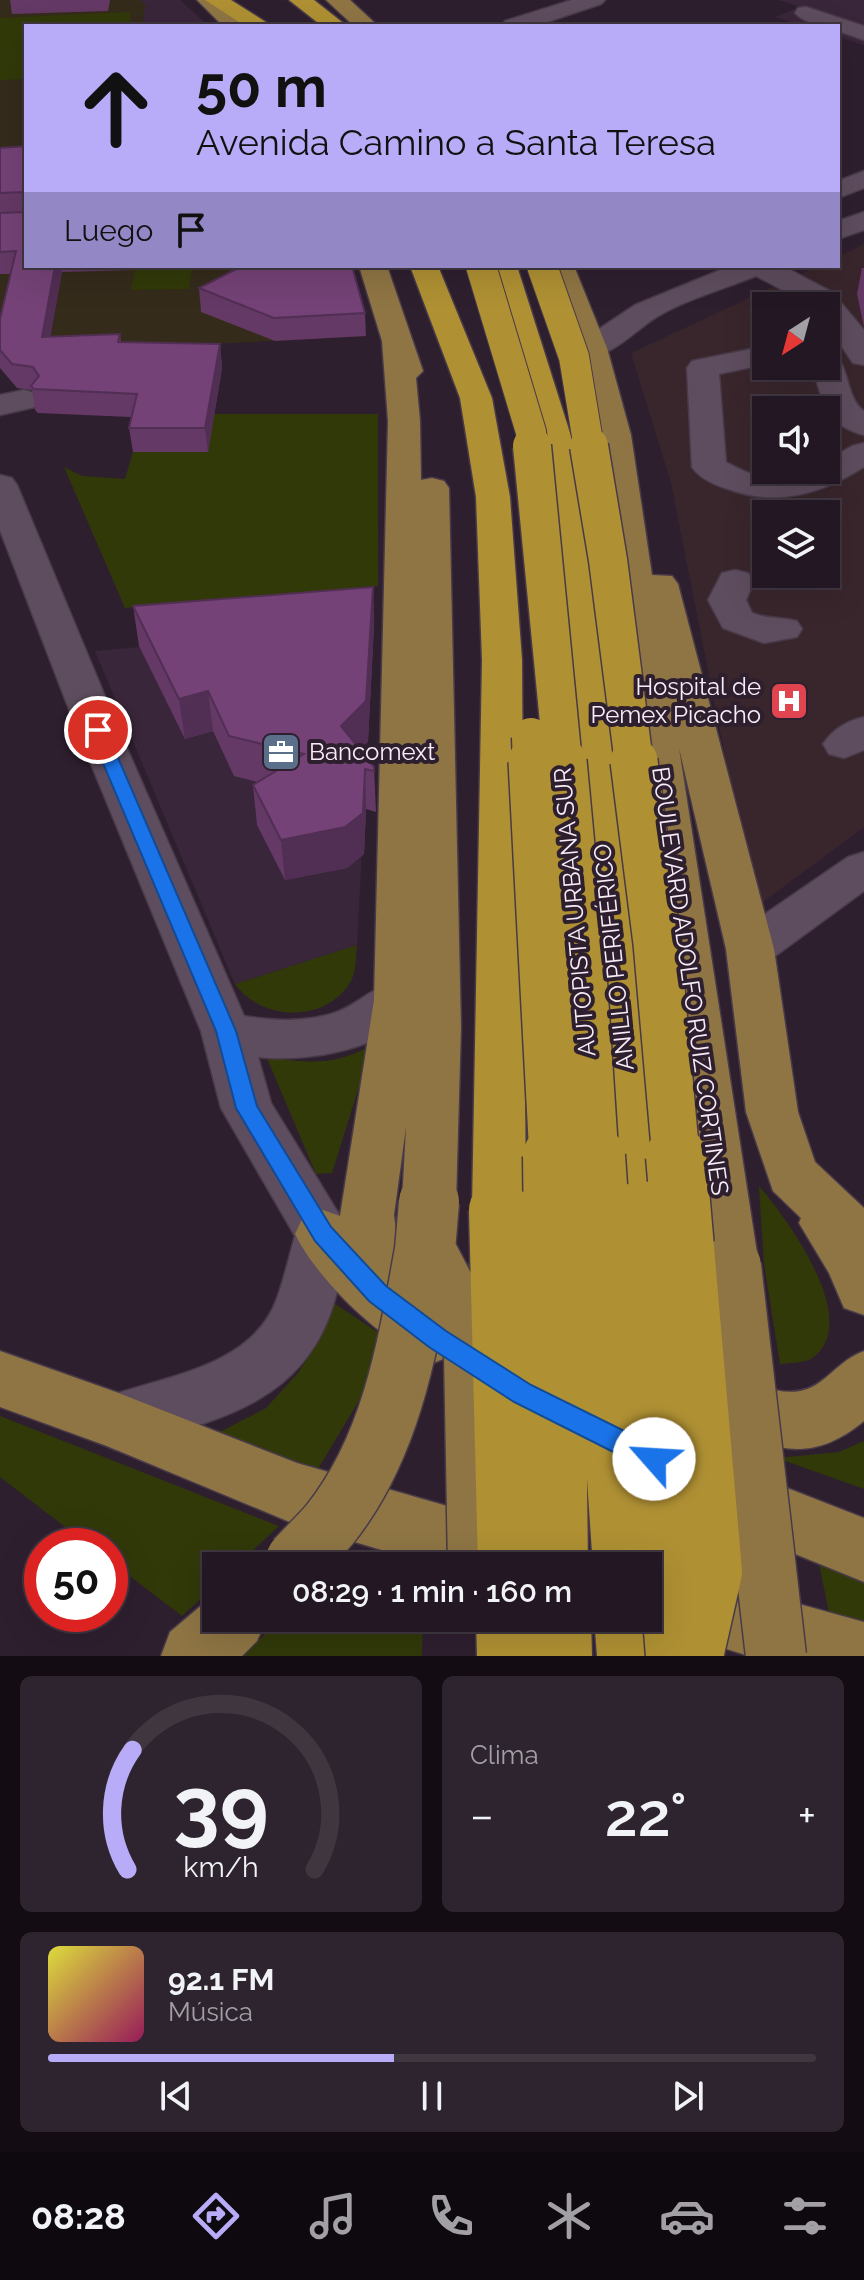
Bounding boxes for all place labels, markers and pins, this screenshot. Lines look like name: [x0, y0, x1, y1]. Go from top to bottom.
place label: Hospital de Pemex Picacho: [590, 672, 761, 729]
hospital icon: Hospital de Pemex Picacho: [768, 680, 810, 722]
pin: [64, 696, 132, 764]
office icon: Bancomext: [260, 731, 302, 773]
place label: Bancomext: [309, 737, 435, 766]

